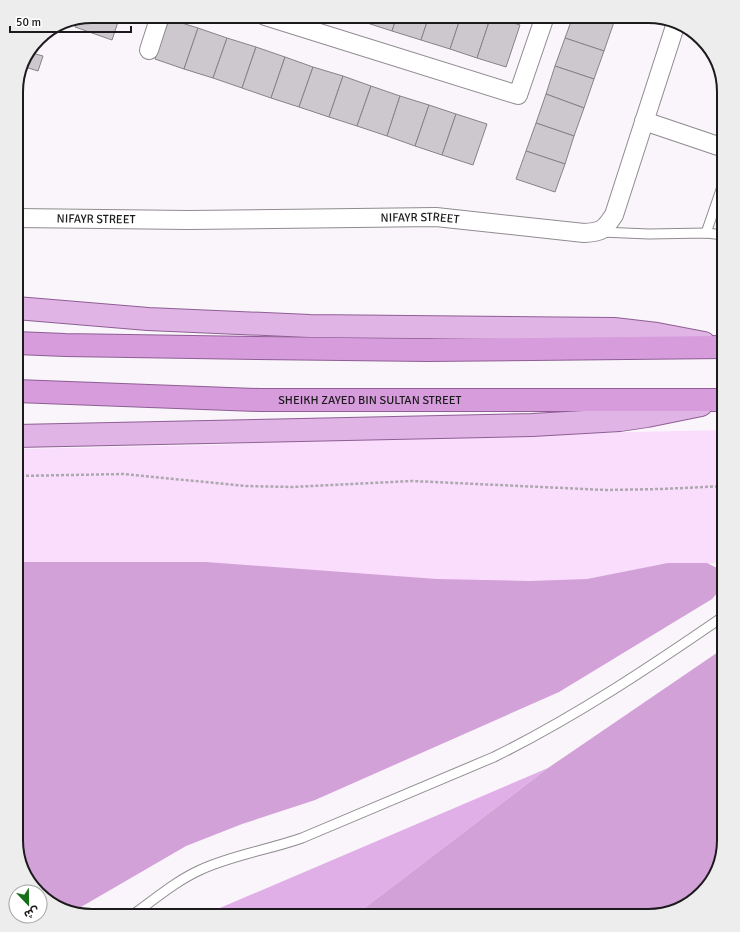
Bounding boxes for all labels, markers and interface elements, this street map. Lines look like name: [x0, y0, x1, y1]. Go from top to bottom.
scale bar: [10, 8, 131, 34]
text: 50 m: [16, 15, 41, 30]
street label: NIFAYR STREET: [380, 209, 460, 227]
street label: NIFAYR STREET: [57, 211, 136, 227]
street label: SHEIKH ZAYED BIN SULTAN STREET: [278, 393, 462, 408]
north arrow: [8, 884, 48, 924]
text: ش: [22, 904, 41, 922]

